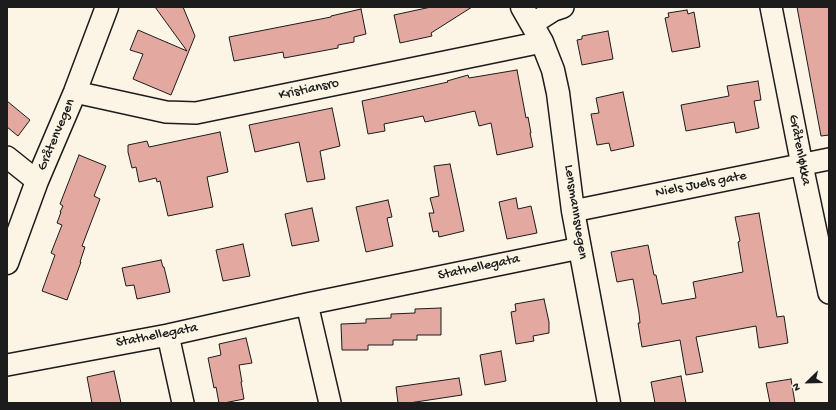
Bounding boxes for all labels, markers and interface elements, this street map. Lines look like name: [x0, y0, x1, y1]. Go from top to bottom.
street label: Kristiansro: [277, 75, 341, 105]
street label: Gråtenvegen: [34, 97, 80, 173]
street label: Gråtenløkka: [784, 113, 814, 187]
street label: Lensmannsvegen: [559, 163, 591, 261]
street label: Niels Juels gate: [654, 168, 748, 202]
street label: Stathellegata: [437, 251, 521, 285]
street label: Stathellegata: [115, 320, 199, 352]
north arrow: [788, 362, 828, 402]
text: N: [790, 381, 804, 392]

